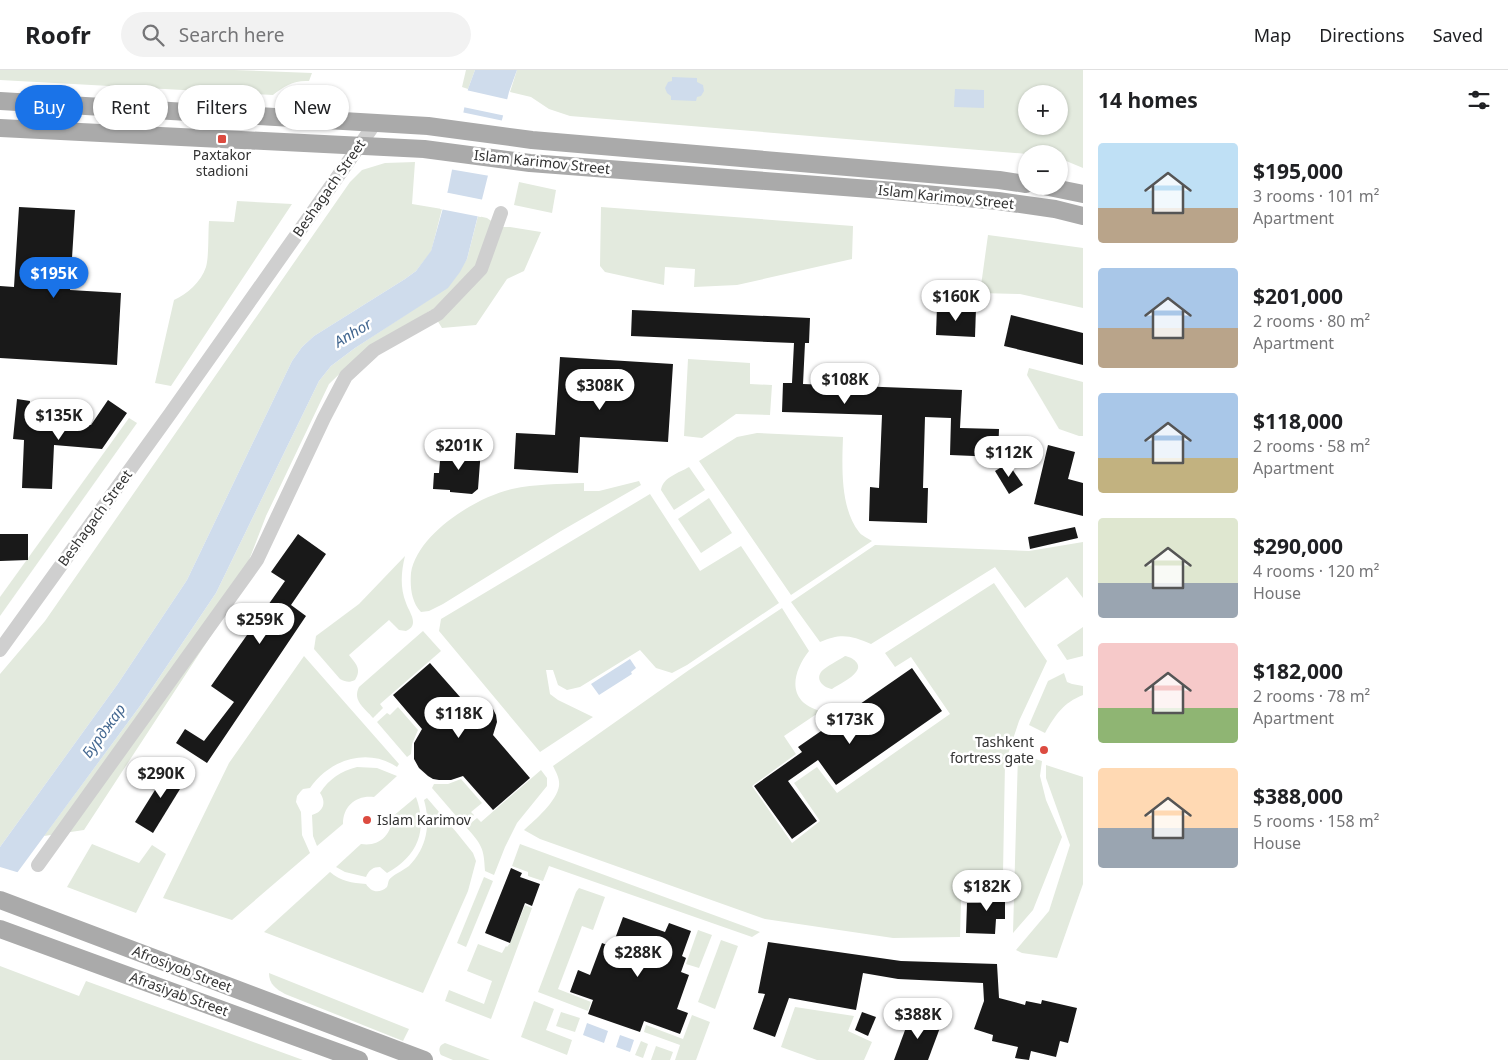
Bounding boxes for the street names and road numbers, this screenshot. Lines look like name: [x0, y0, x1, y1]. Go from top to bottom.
street label: Beshagach Street: [288, 135, 369, 240]
street label: Islam Karimov Street: [473, 145, 611, 178]
street label: Islam Karimov Street: [877, 180, 1015, 213]
street label: Beshagach Street: [53, 466, 136, 570]
street label: Afrosiyob Street: [130, 941, 235, 996]
street label: Afrasiyab Street: [127, 967, 231, 1020]

